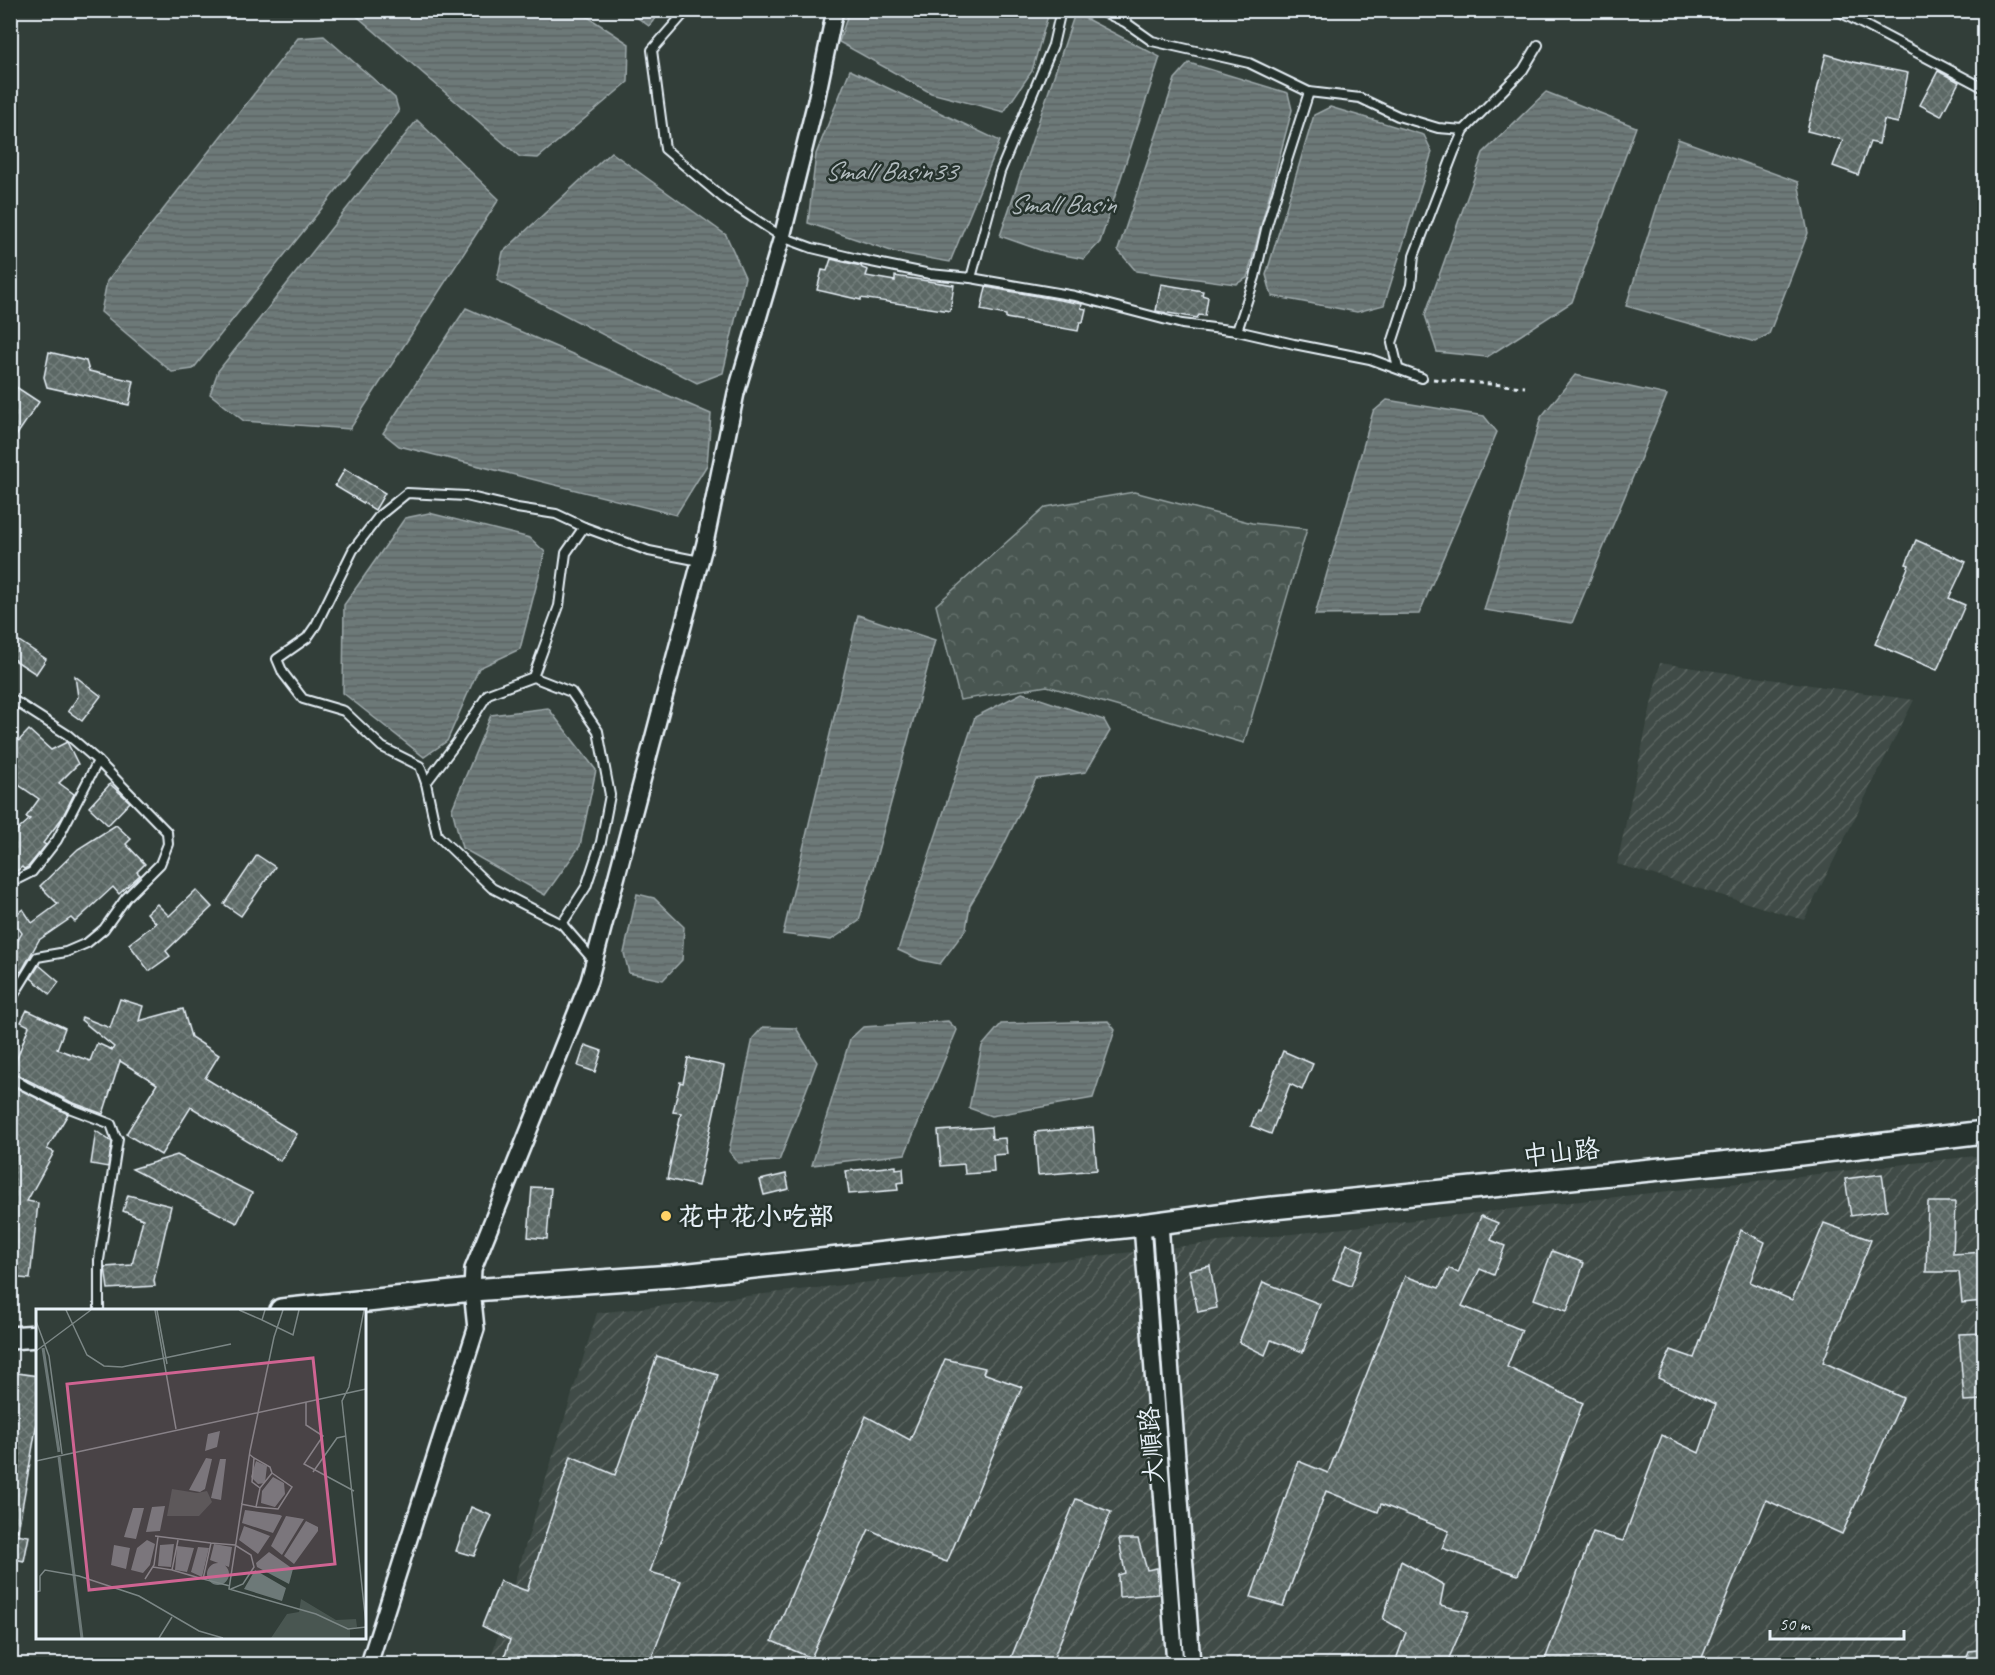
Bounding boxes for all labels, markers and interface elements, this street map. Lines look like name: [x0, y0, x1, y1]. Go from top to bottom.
water label: Small Basin33: [824, 154, 960, 188]
water label: Small Basin: [1009, 187, 1118, 221]
street label: 中山路: [1521, 1132, 1602, 1173]
place label: 花中花小吃部: [678, 1200, 834, 1233]
marker: 花中花小吃部: [659, 1209, 673, 1223]
inset map: [36, 1309, 366, 1639]
street label: 大順路: [1132, 1405, 1171, 1485]
scale bar: [1770, 1603, 1904, 1641]
text: 50 m: [1779, 1613, 1812, 1635]

